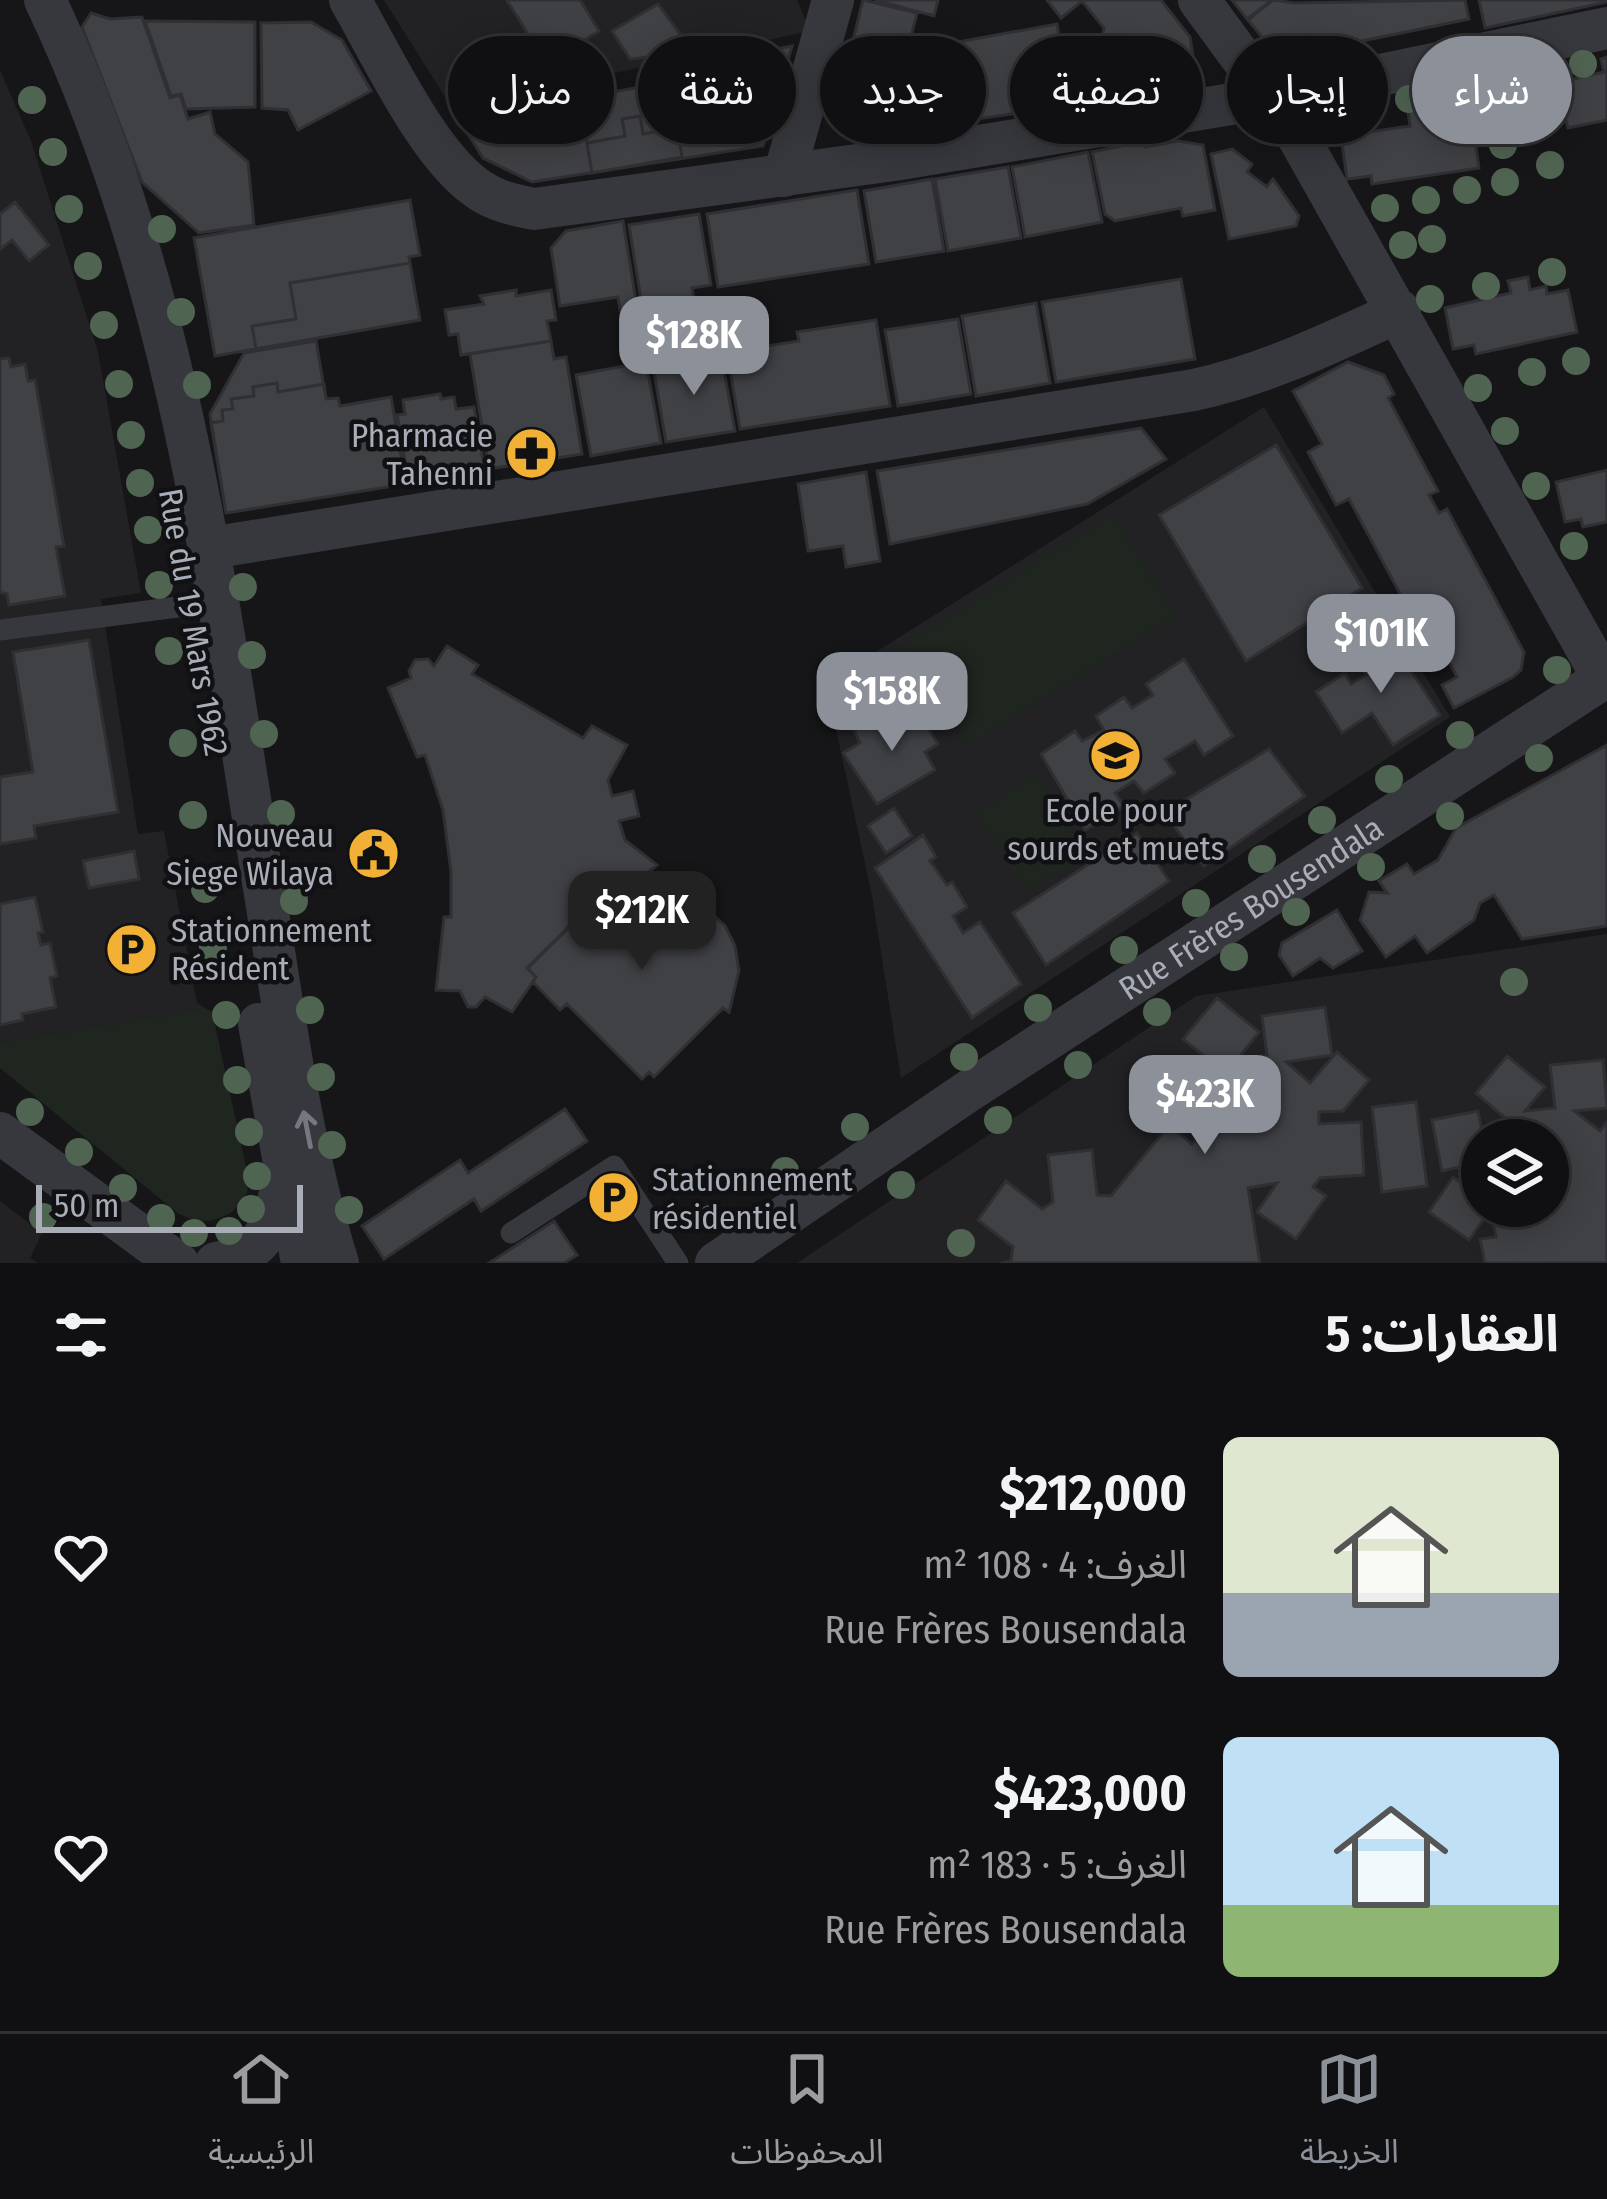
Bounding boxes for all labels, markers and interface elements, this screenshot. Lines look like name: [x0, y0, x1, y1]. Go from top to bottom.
chip: منزل: [448, 36, 614, 144]
chip: شقة: [638, 36, 796, 144]
chip: جديد: [820, 36, 986, 144]
chip: تصفية: [1010, 36, 1203, 144]
chip: إيجار: [1227, 36, 1388, 144]
chip: شراء: [1412, 36, 1572, 144]
pin: $128K: [610, 296, 778, 398]
text: $128K: [646, 312, 742, 358]
place label: Pharmacie Tahenni: [351, 416, 493, 494]
pharmacy icon: Pharmacie Tahenni: [504, 426, 560, 482]
street label: Rue du 19 Mars 1962: [150, 485, 236, 759]
pin: $101K: [1297, 594, 1465, 696]
text: $101K: [1334, 610, 1428, 656]
pin: $158K: [808, 652, 976, 754]
text: $158K: [844, 668, 940, 714]
school or university icon: Ecole pour sourds et muets: [1088, 728, 1144, 784]
place label: Ecole pour sourds et muets: [1007, 791, 1225, 869]
street label: Rue Frères Bousendala: [1112, 808, 1391, 1009]
place label: Nouveau Siege Wilaya: [166, 816, 334, 894]
public building icon: Nouveau Siege Wilaya: [345, 826, 401, 882]
pin: $212K: [558, 871, 726, 973]
text: $212K: [595, 887, 689, 933]
place label: Stationnement Résident: [171, 911, 372, 989]
parking icon: Stationnement Résident: [104, 921, 160, 977]
pin: $423K: [1121, 1055, 1289, 1157]
text: $423K: [1156, 1071, 1254, 1117]
one-way arrow: [295, 1111, 317, 1150]
map controls: [1461, 1119, 1569, 1227]
button: layers: [1461, 1119, 1569, 1227]
place label: Stationnement résidentiel: [652, 1160, 853, 1238]
parking icon: Stationnement résidentiel: [585, 1170, 641, 1226]
scale bar: [36, 1179, 303, 1232]
text: 50 m: [54, 1186, 119, 1226]
icon: filters: [48, 1302, 114, 1368]
text: العقارات: 5: [1326, 1303, 1559, 1365]
text: $212,000: [1000, 1462, 1187, 1524]
icon: home: [1319, 1485, 1463, 1629]
icon: heart: [48, 1524, 114, 1590]
text: الغرف: 4 · 108 m²: [924, 1542, 1187, 1588]
text: Rue Frères Bousendala: [824, 1607, 1187, 1653]
text: $423,000: [994, 1762, 1187, 1824]
icon: home: [1319, 1785, 1463, 1929]
icon: heart: [48, 1824, 114, 1890]
text: الغرف: 5 · 183 m²: [927, 1842, 1187, 1888]
text: Rue Frères Bousendala: [824, 1907, 1187, 1953]
tab: الرئيسية: [208, 2046, 314, 2187]
tab: المحفوظات: [731, 2046, 884, 2187]
tab: الخريطة: [1300, 2046, 1399, 2187]

